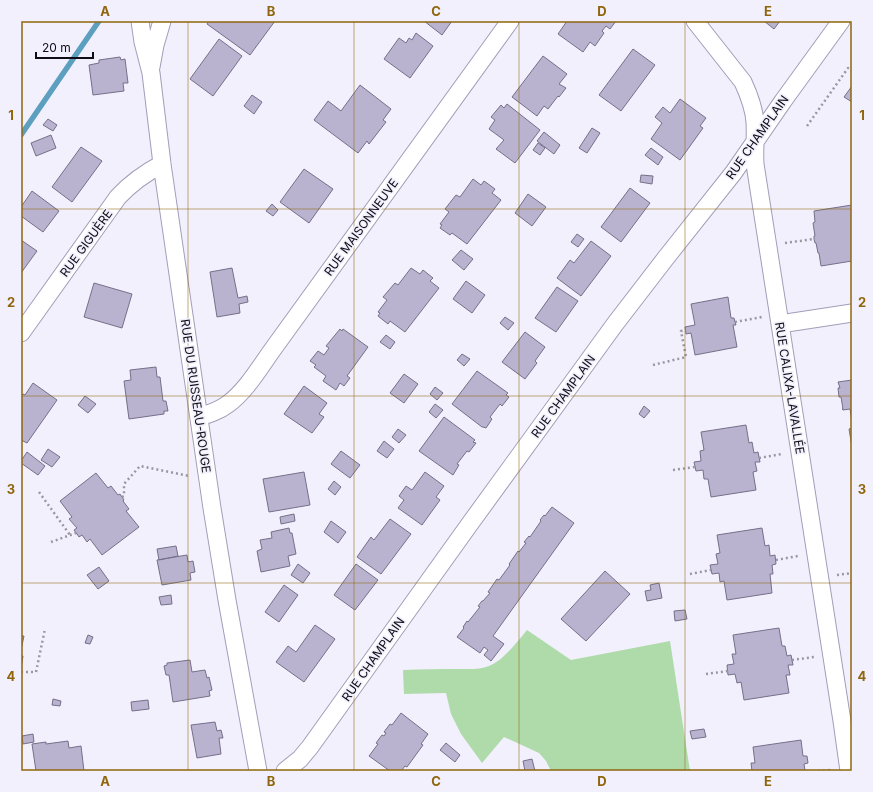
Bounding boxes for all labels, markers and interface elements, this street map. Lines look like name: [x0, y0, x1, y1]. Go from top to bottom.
text: A: [100, 3, 110, 19]
text: B: [267, 3, 276, 19]
text: C: [431, 3, 441, 19]
text: D: [597, 3, 607, 19]
text: E: [764, 3, 772, 19]
scale bar: [36, 34, 93, 60]
text: 20 m: [42, 40, 71, 55]
street label: RUE CHAMPLAIN: [722, 92, 792, 182]
text: 1: [8, 107, 14, 123]
text: 1: [859, 107, 865, 123]
street label: RUE MAISONNEUVE: [321, 176, 401, 278]
street label: RUE GIGUÈRE: [57, 206, 115, 280]
text: 2: [7, 294, 15, 310]
text: 2: [858, 294, 866, 310]
street label: RUE DU RUISSEAU-ROUGE: [178, 318, 214, 474]
street label: RUE CALIXA-LAVALLÉE: [772, 321, 808, 455]
street label: RUE CHAMPLAIN: [528, 352, 598, 440]
text: 3: [7, 481, 15, 497]
text: 3: [858, 481, 866, 497]
street label: RUE CHAMPLAIN: [338, 614, 408, 704]
text: 4: [7, 668, 16, 684]
text: 4: [858, 668, 867, 684]
text: A: [100, 773, 110, 789]
text: B: [267, 773, 276, 789]
text: C: [431, 773, 441, 789]
text: D: [597, 773, 607, 789]
text: E: [764, 773, 772, 789]

